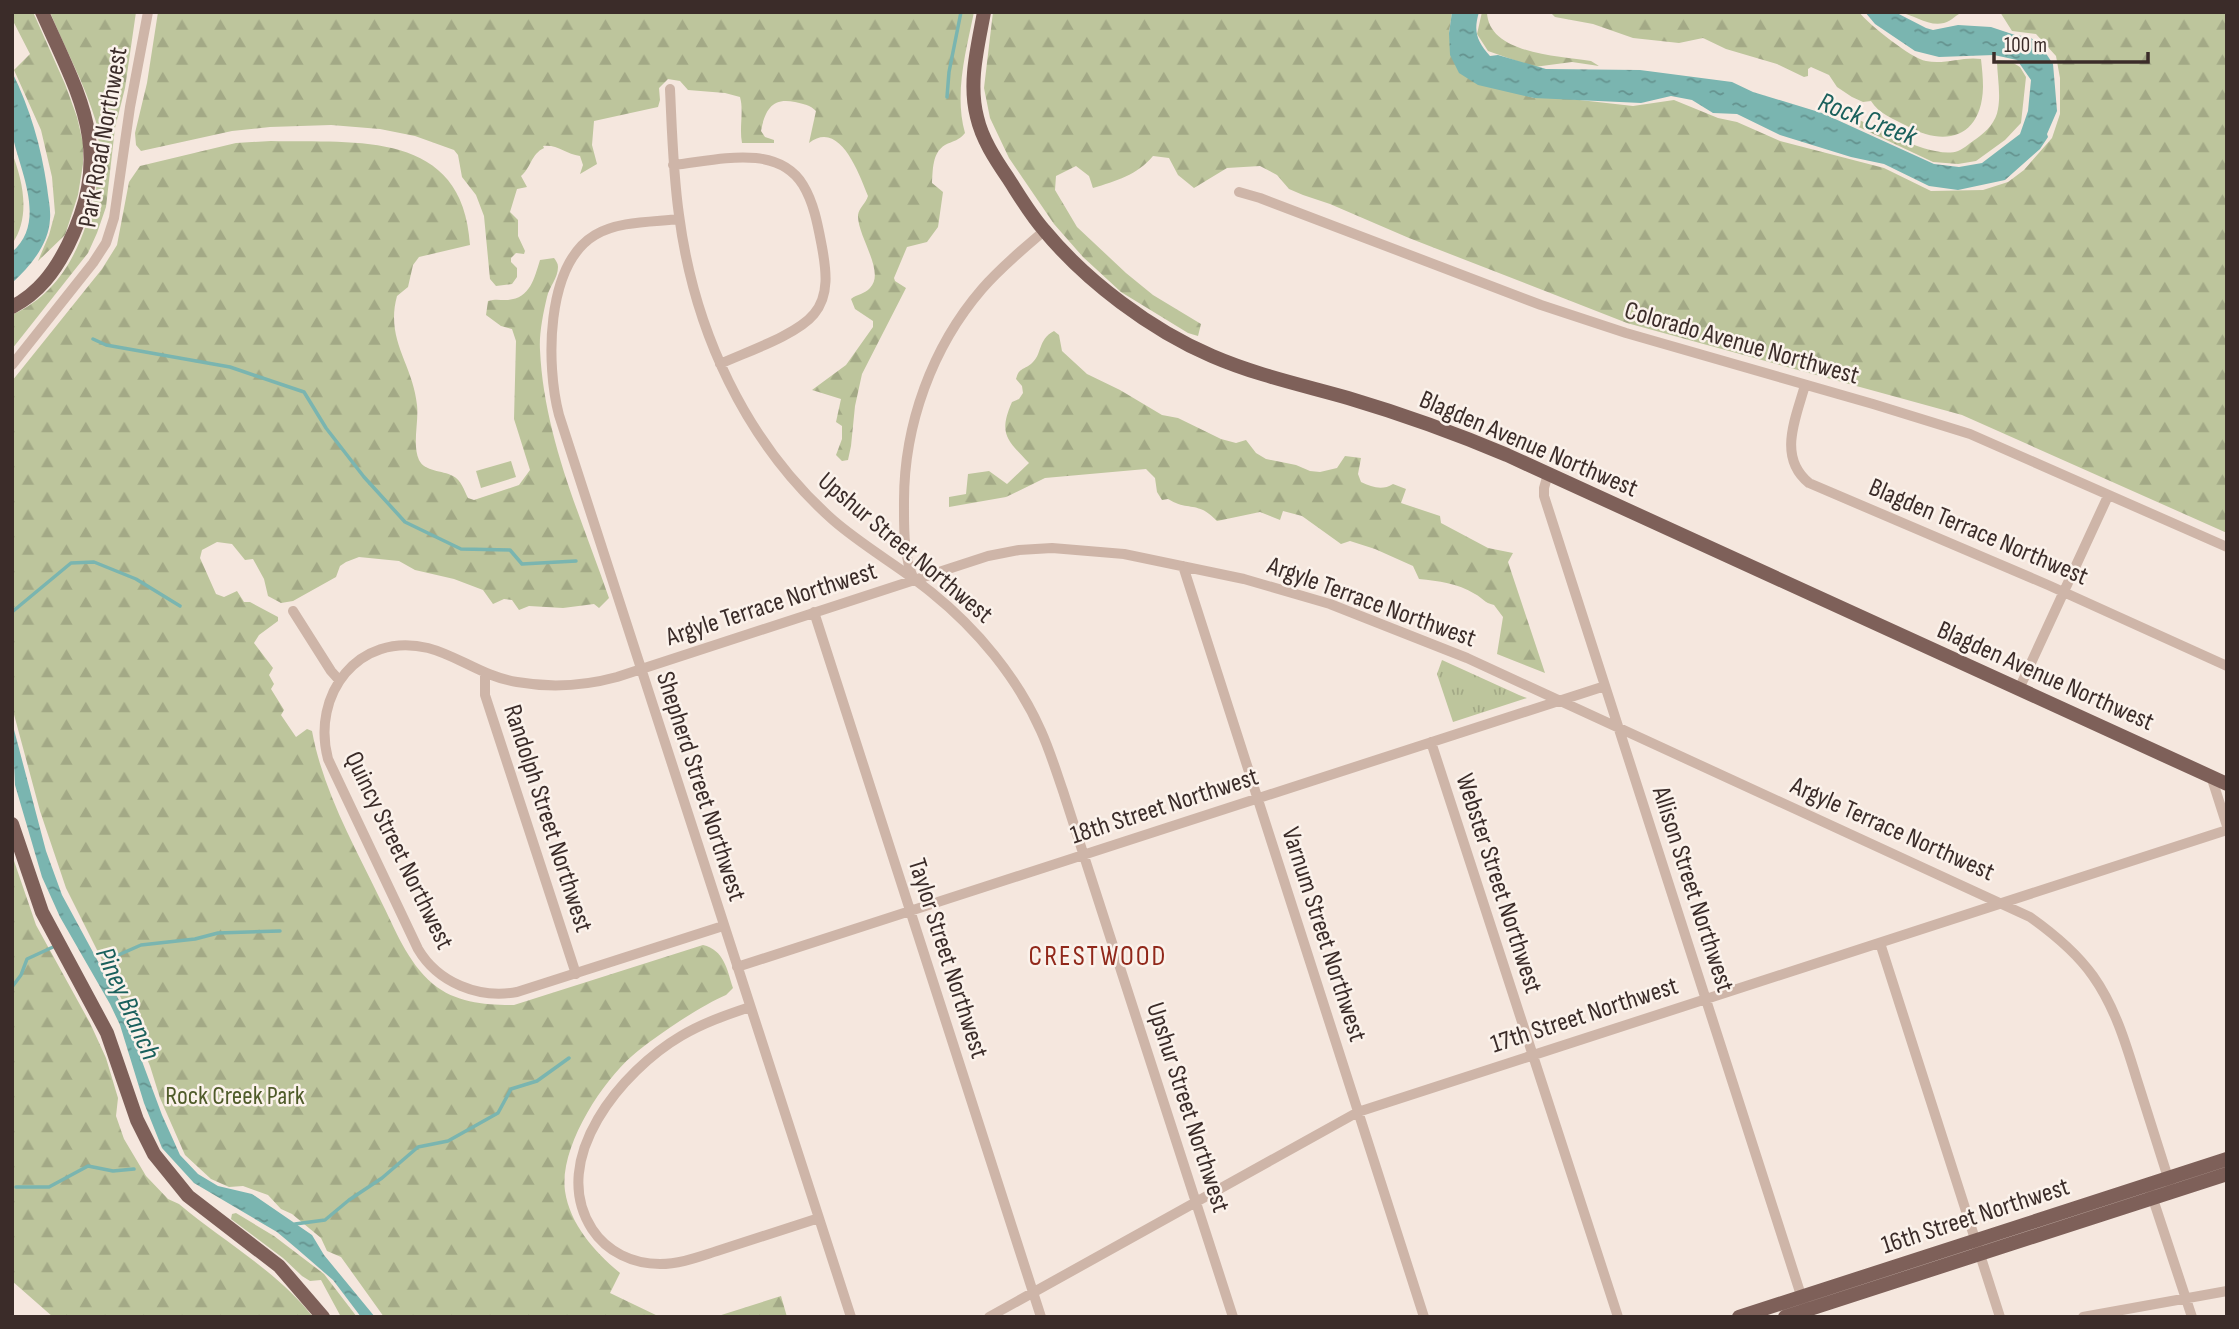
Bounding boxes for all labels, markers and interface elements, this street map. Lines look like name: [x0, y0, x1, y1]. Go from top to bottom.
scale bar: [1994, 21, 2148, 65]
text: 100 m: [2004, 33, 2047, 58]
street label: Park Road Northwest: [72, 45, 135, 230]
water label: Rock Creek: [1814, 86, 1923, 154]
street label: Colorado Avenue Northwest: [1621, 295, 1862, 392]
street label: Blagden Avenue Northwest: [1415, 384, 1642, 504]
street label: Upshur Street Northwest: [811, 466, 999, 630]
street label: Blagden Terrace Northwest: [1864, 472, 2093, 593]
street label: Argyle Terrace Northwest: [1262, 550, 1480, 655]
street label: Argyle Terrace Northwest: [661, 556, 881, 653]
street label: Blagden Avenue Northwest: [1932, 615, 2159, 738]
street label: Shepherd Street Northwest: [649, 668, 752, 905]
street label: Randolph Street Northwest: [496, 701, 599, 936]
street label: Quincy Street Northwest: [337, 747, 460, 955]
street label: 18th Street Northwest: [1067, 761, 1262, 851]
street label: Webster Street Northwest: [1448, 770, 1549, 997]
street label: Argyle Terrace Northwest: [1785, 770, 1999, 888]
street label: Allison Street Northwest: [1644, 782, 1740, 996]
street label: Varnum Street Northwest: [1274, 824, 1373, 1045]
street label: Taylor Street Northwest: [901, 855, 994, 1062]
district label: CRESTWOOD: [1029, 940, 1167, 973]
water label: Piney Branch: [88, 942, 167, 1065]
street label: 17th Street Northwest: [1487, 971, 1682, 1060]
street label: Upshur Street Northwest: [1139, 999, 1236, 1216]
park label: Rock Creek Park: [165, 1081, 305, 1112]
street label: 16th Street Northwest: [1878, 1171, 2073, 1261]

